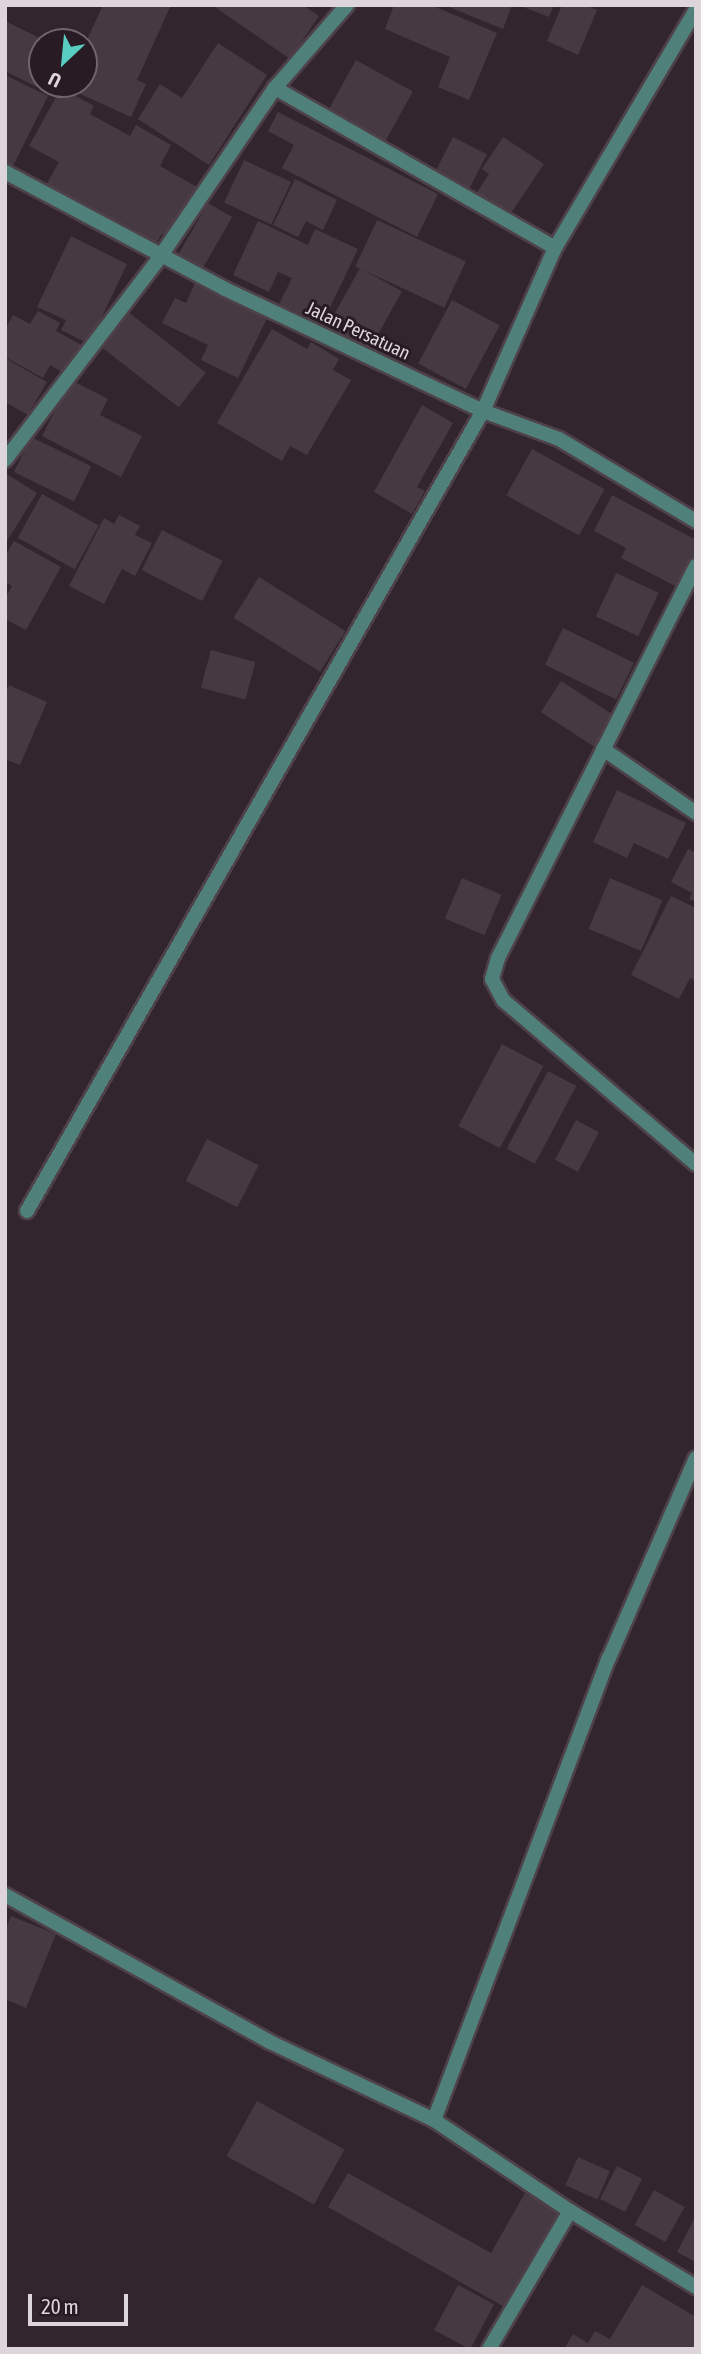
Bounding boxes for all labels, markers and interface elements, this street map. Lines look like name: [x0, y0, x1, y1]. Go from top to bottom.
north arrow: [28, 28, 98, 98]
text: U: [45, 68, 65, 92]
street label: Jalan Persatuan: [302, 297, 414, 365]
scale bar: [32, 2280, 131, 2324]
text: 20 m: [41, 2294, 79, 2318]

